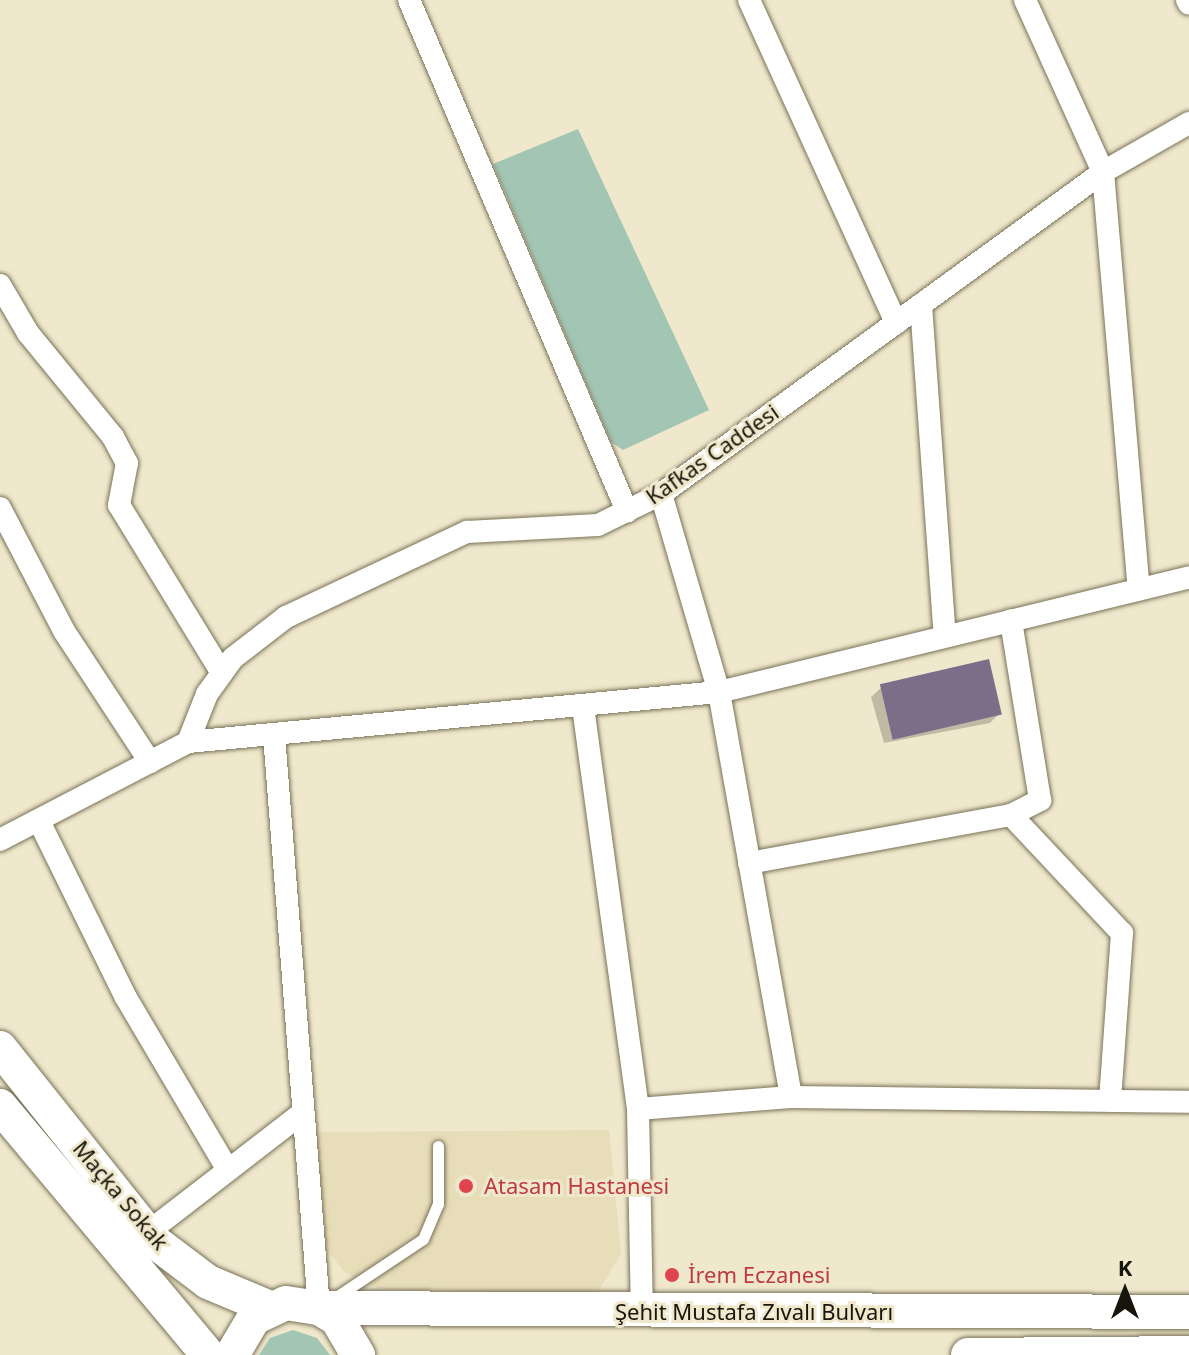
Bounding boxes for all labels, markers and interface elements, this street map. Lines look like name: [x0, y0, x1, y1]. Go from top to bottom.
street label: Kafkas Caddesi: [641, 399, 783, 509]
street label: Maçka Sokak: [68, 1135, 174, 1255]
place label: Atasam Hastanesi: [484, 1173, 669, 1199]
marker: Atasam Hastanesi: [455, 1175, 477, 1197]
north arrow: [1085, 1251, 1165, 1331]
text: K: [1118, 1252, 1132, 1282]
place label: İrem Eczanesi: [688, 1262, 830, 1288]
marker: İrem Eczanesi: [663, 1266, 681, 1284]
street label: Şehit Mustafa Zıvalı Bulvarı: [615, 1299, 893, 1325]

